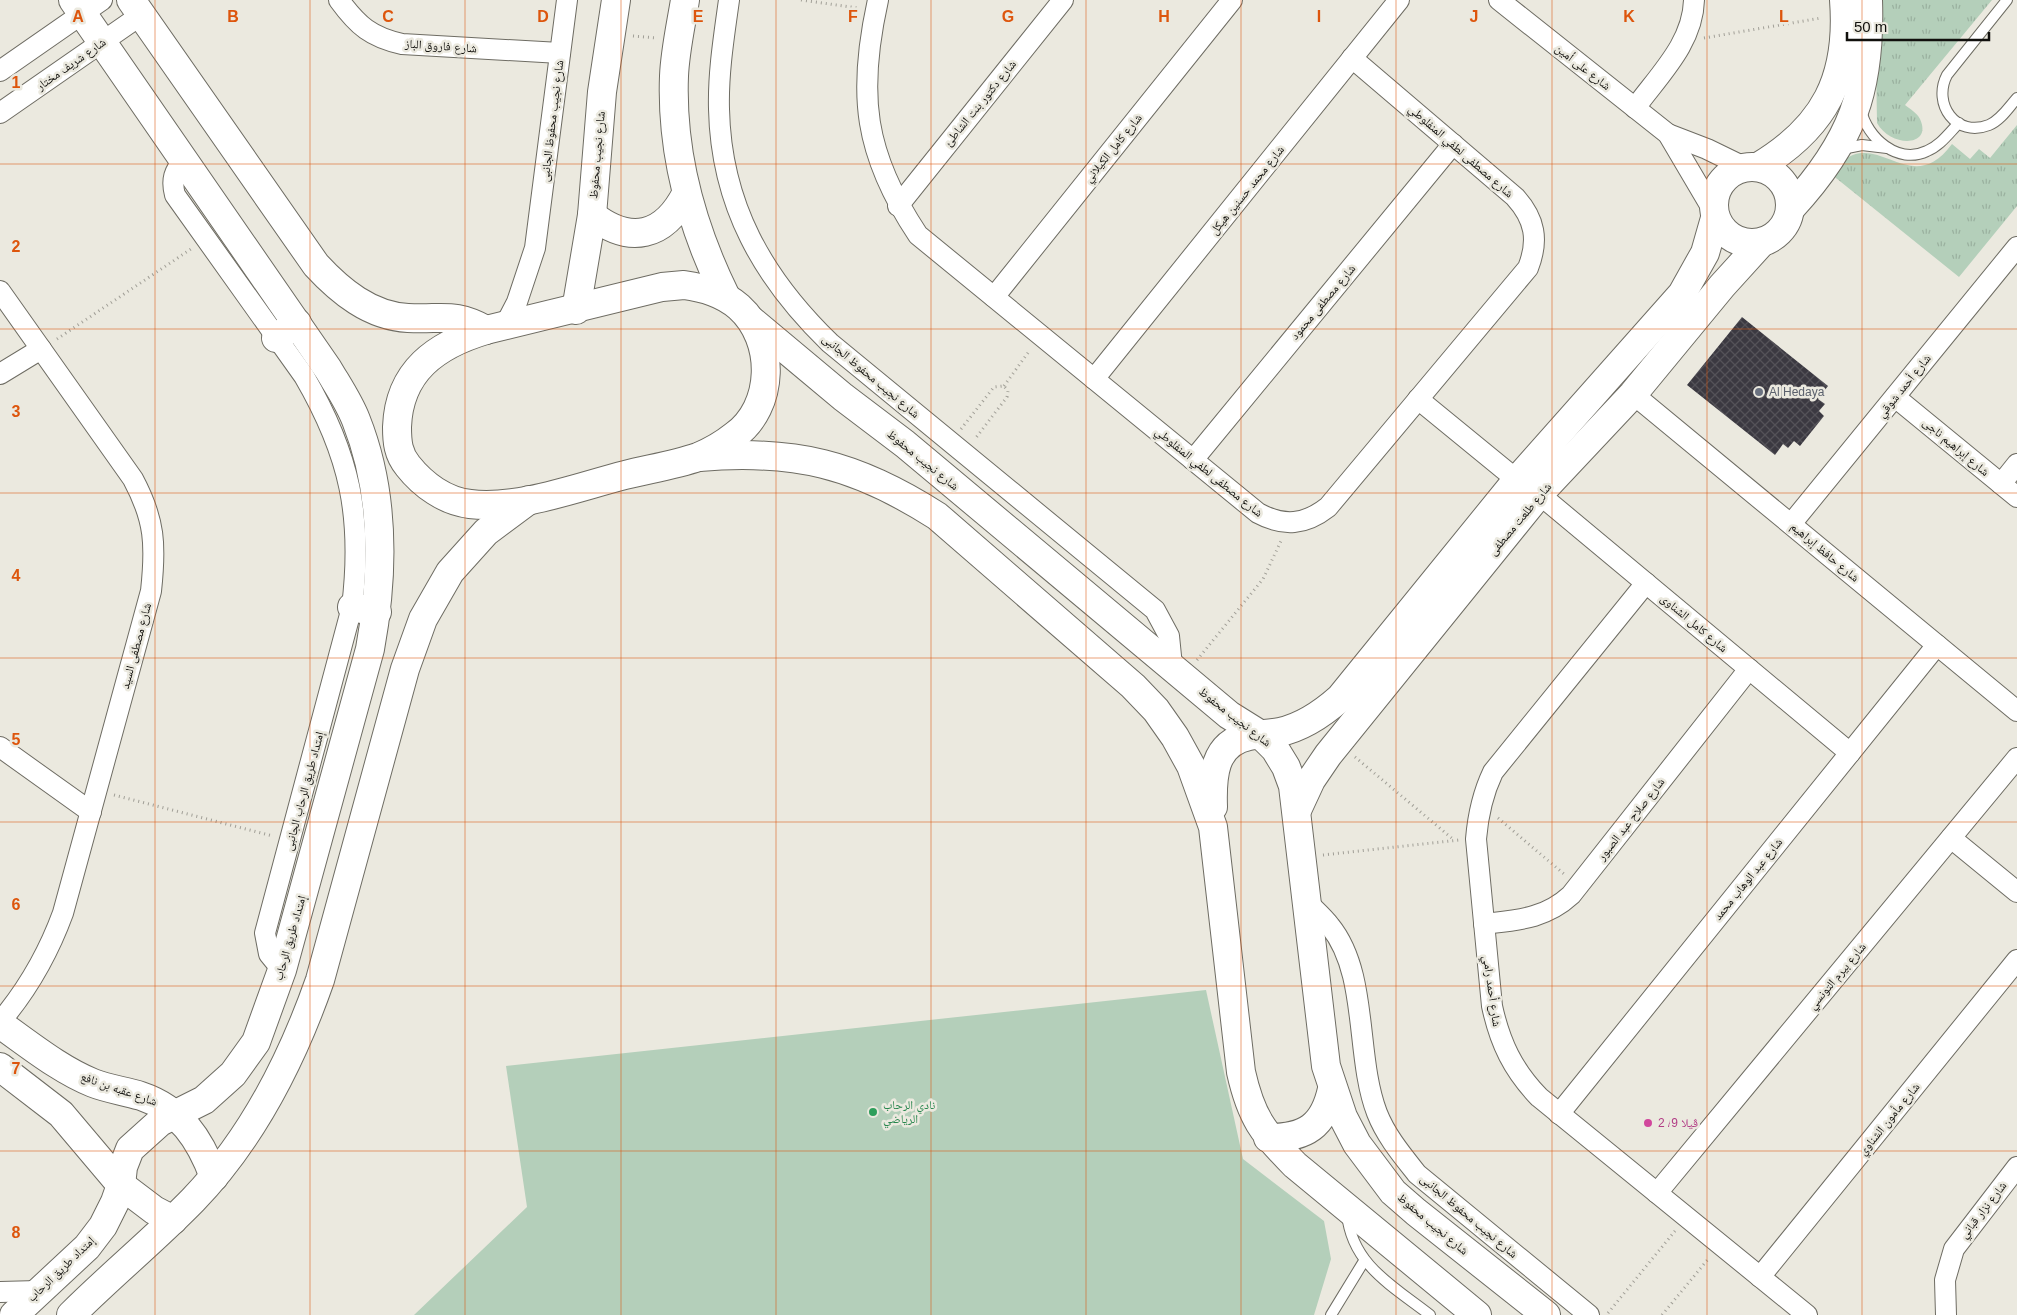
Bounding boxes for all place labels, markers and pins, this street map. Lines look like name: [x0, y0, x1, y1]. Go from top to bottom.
place label: Al Hedaya: [1769, 385, 1825, 399]
marker: Al Hedaya: [1753, 386, 1765, 398]
place label: نادي الرحاب الرياضي: [883, 1098, 935, 1129]
marker: نادي الرحاب الرياضي: [867, 1106, 879, 1118]
place label: ڤيلا 9/ 2: [1658, 1116, 1698, 1130]
marker: ڤيلا 9/ 2: [1642, 1117, 1654, 1129]

